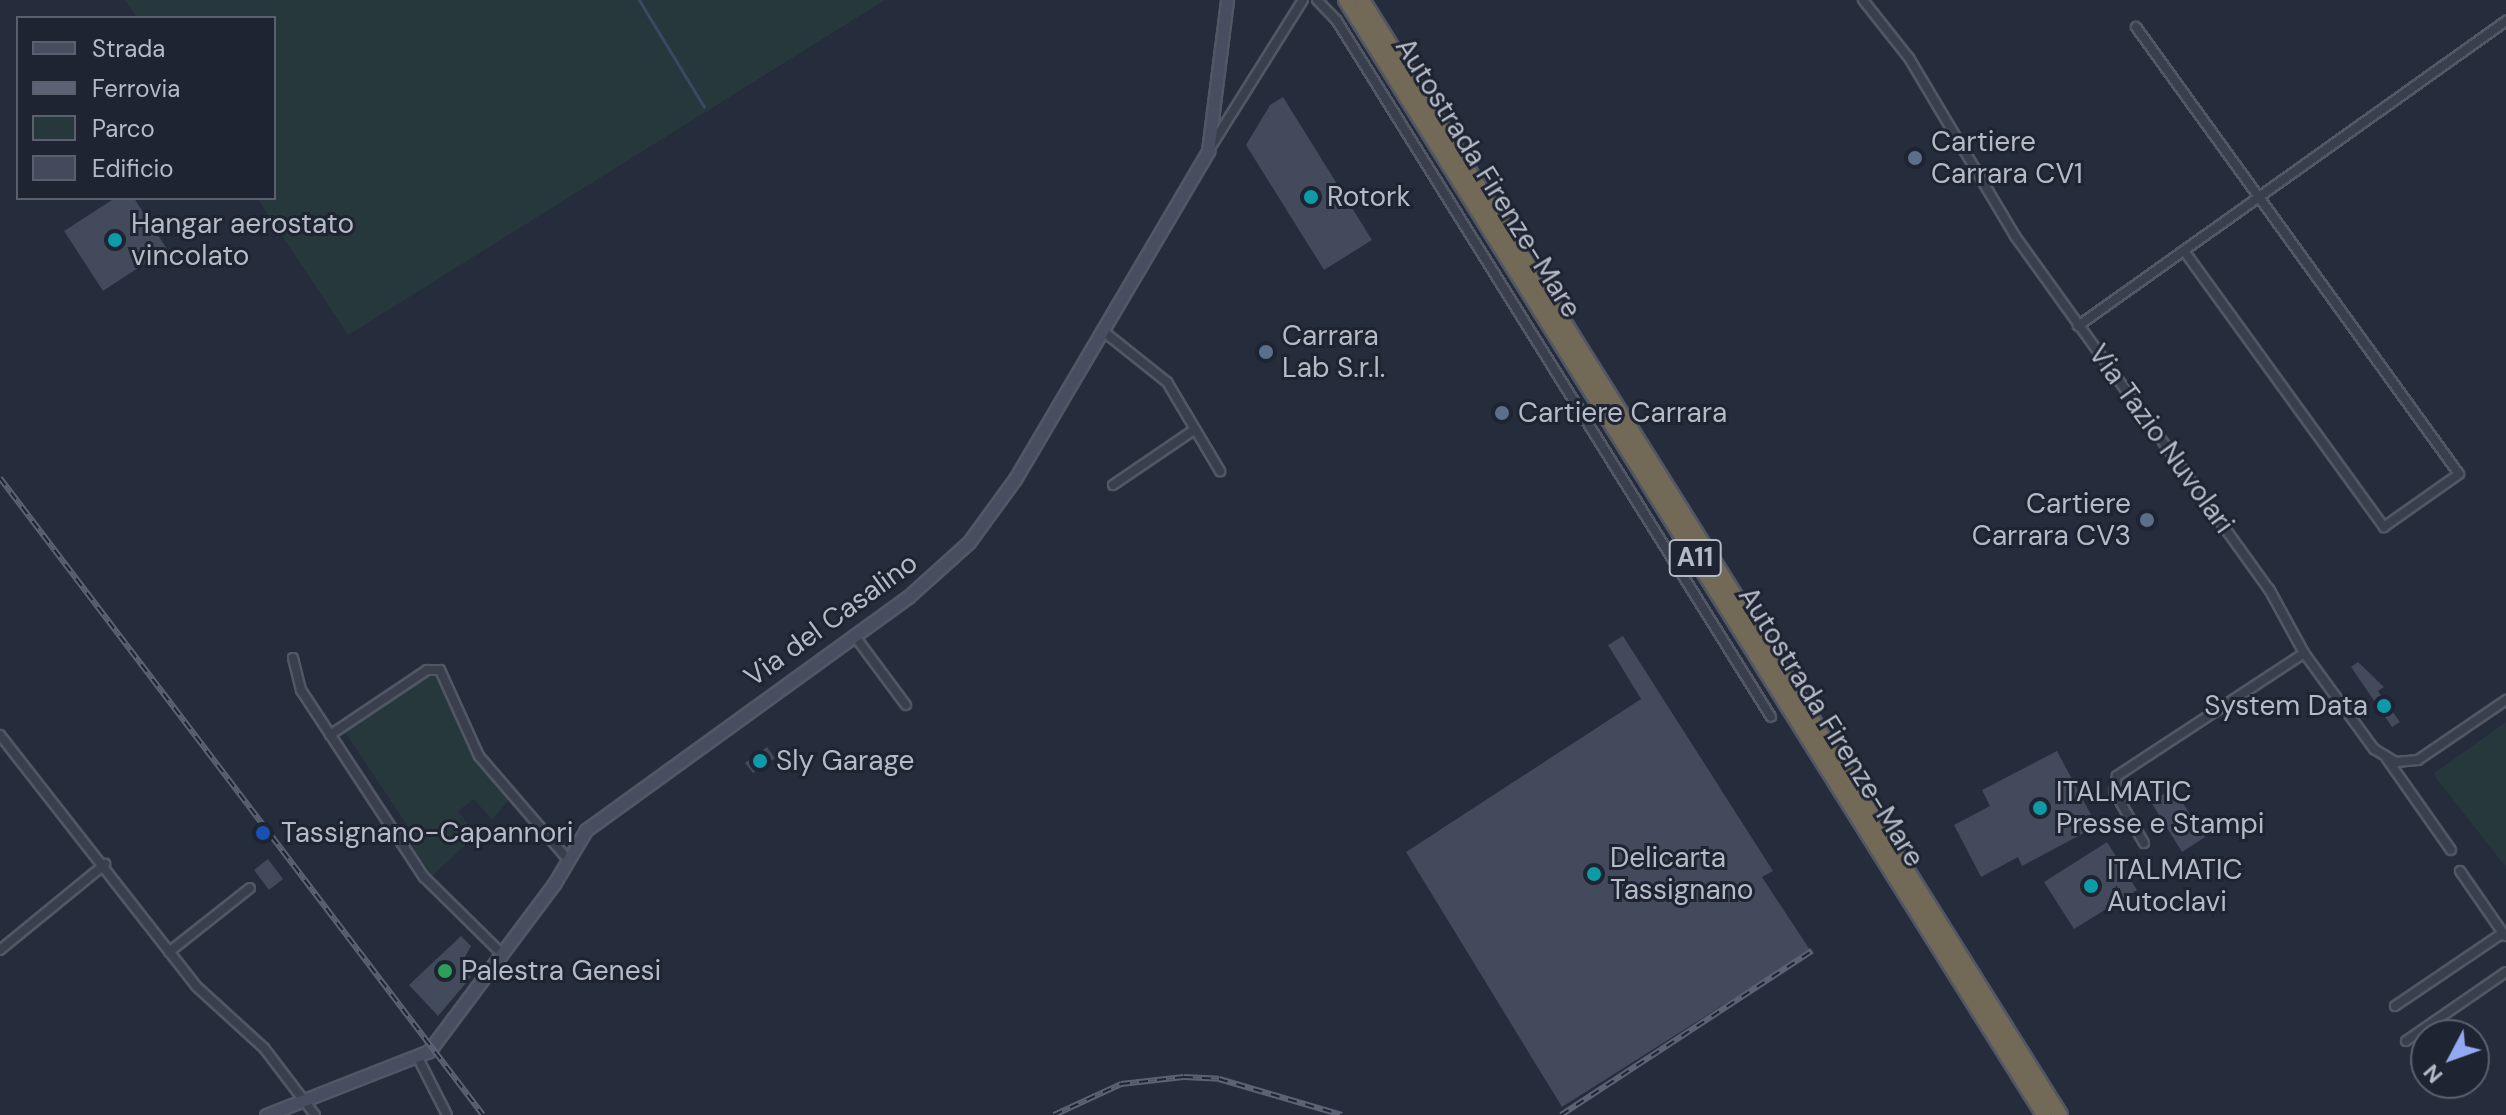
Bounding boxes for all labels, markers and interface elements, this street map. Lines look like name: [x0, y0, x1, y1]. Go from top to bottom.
legend: [16, 16, 276, 200]
street label: Autostrada Firenze-Mare: [1388, 32, 1588, 324]
text: Strada: [92, 33, 165, 64]
text: Ferrovia: [92, 73, 180, 104]
text: Parco: [92, 113, 155, 144]
place label: Cartiere Carrara CV1: [1931, 125, 2083, 191]
marker: Cartiere Carrara CV1: [1906, 149, 1924, 167]
text: Edificio: [92, 153, 174, 184]
place label: Rotork: [1327, 180, 1410, 214]
marker: Rotork: [1302, 188, 1320, 206]
place label: Hangar aerostato vincolato: [131, 207, 354, 273]
marker: Hangar aerostato vincolato: [106, 231, 124, 249]
place label: Carrara Lab S.r.l.: [1282, 319, 1385, 385]
street label: Via Tazio Nuvolari: [2081, 338, 2241, 540]
marker: Carrara Lab S.r.l.: [1257, 343, 1275, 361]
place label: Cartiere Carrara: [1518, 396, 1727, 430]
marker: Cartiere Carrara: [1493, 404, 1511, 422]
place label: Cartiere Carrara CV3: [1972, 487, 2131, 553]
marker: Cartiere Carrara CV3: [2138, 511, 2156, 529]
road number: A11: [1667, 536, 1723, 580]
street label: Via del Casalino: [738, 546, 924, 694]
street label: Autostrada Firenze-Mare: [1731, 581, 1931, 873]
place label: System Data: [2204, 689, 2368, 723]
marker: System Data: [2375, 697, 2393, 715]
place label: Sly Garage: [776, 744, 915, 778]
marker: Sly Garage: [751, 752, 769, 770]
place label: ITALMATIC Presse e Stampi: [2056, 775, 2264, 841]
marker: ITALMATIC Presse e Stampi: [2031, 799, 2049, 817]
place label: Tassignano-Capannori: [281, 816, 573, 850]
marker: Tassignano-Capannori: [252, 822, 274, 844]
place label: Delicarta Tassignano: [1610, 841, 1753, 907]
place label: ITALMATIC Autoclavi: [2107, 853, 2243, 919]
marker: Delicarta Tassignano: [1585, 865, 1603, 883]
marker: ITALMATIC Autoclavi: [2082, 877, 2100, 895]
place label: Palestra Genesi: [461, 954, 661, 988]
marker: Palestra Genesi: [436, 962, 454, 980]
north arrow: [2410, 1019, 2490, 1099]
text: N: [2417, 1058, 2449, 1089]

